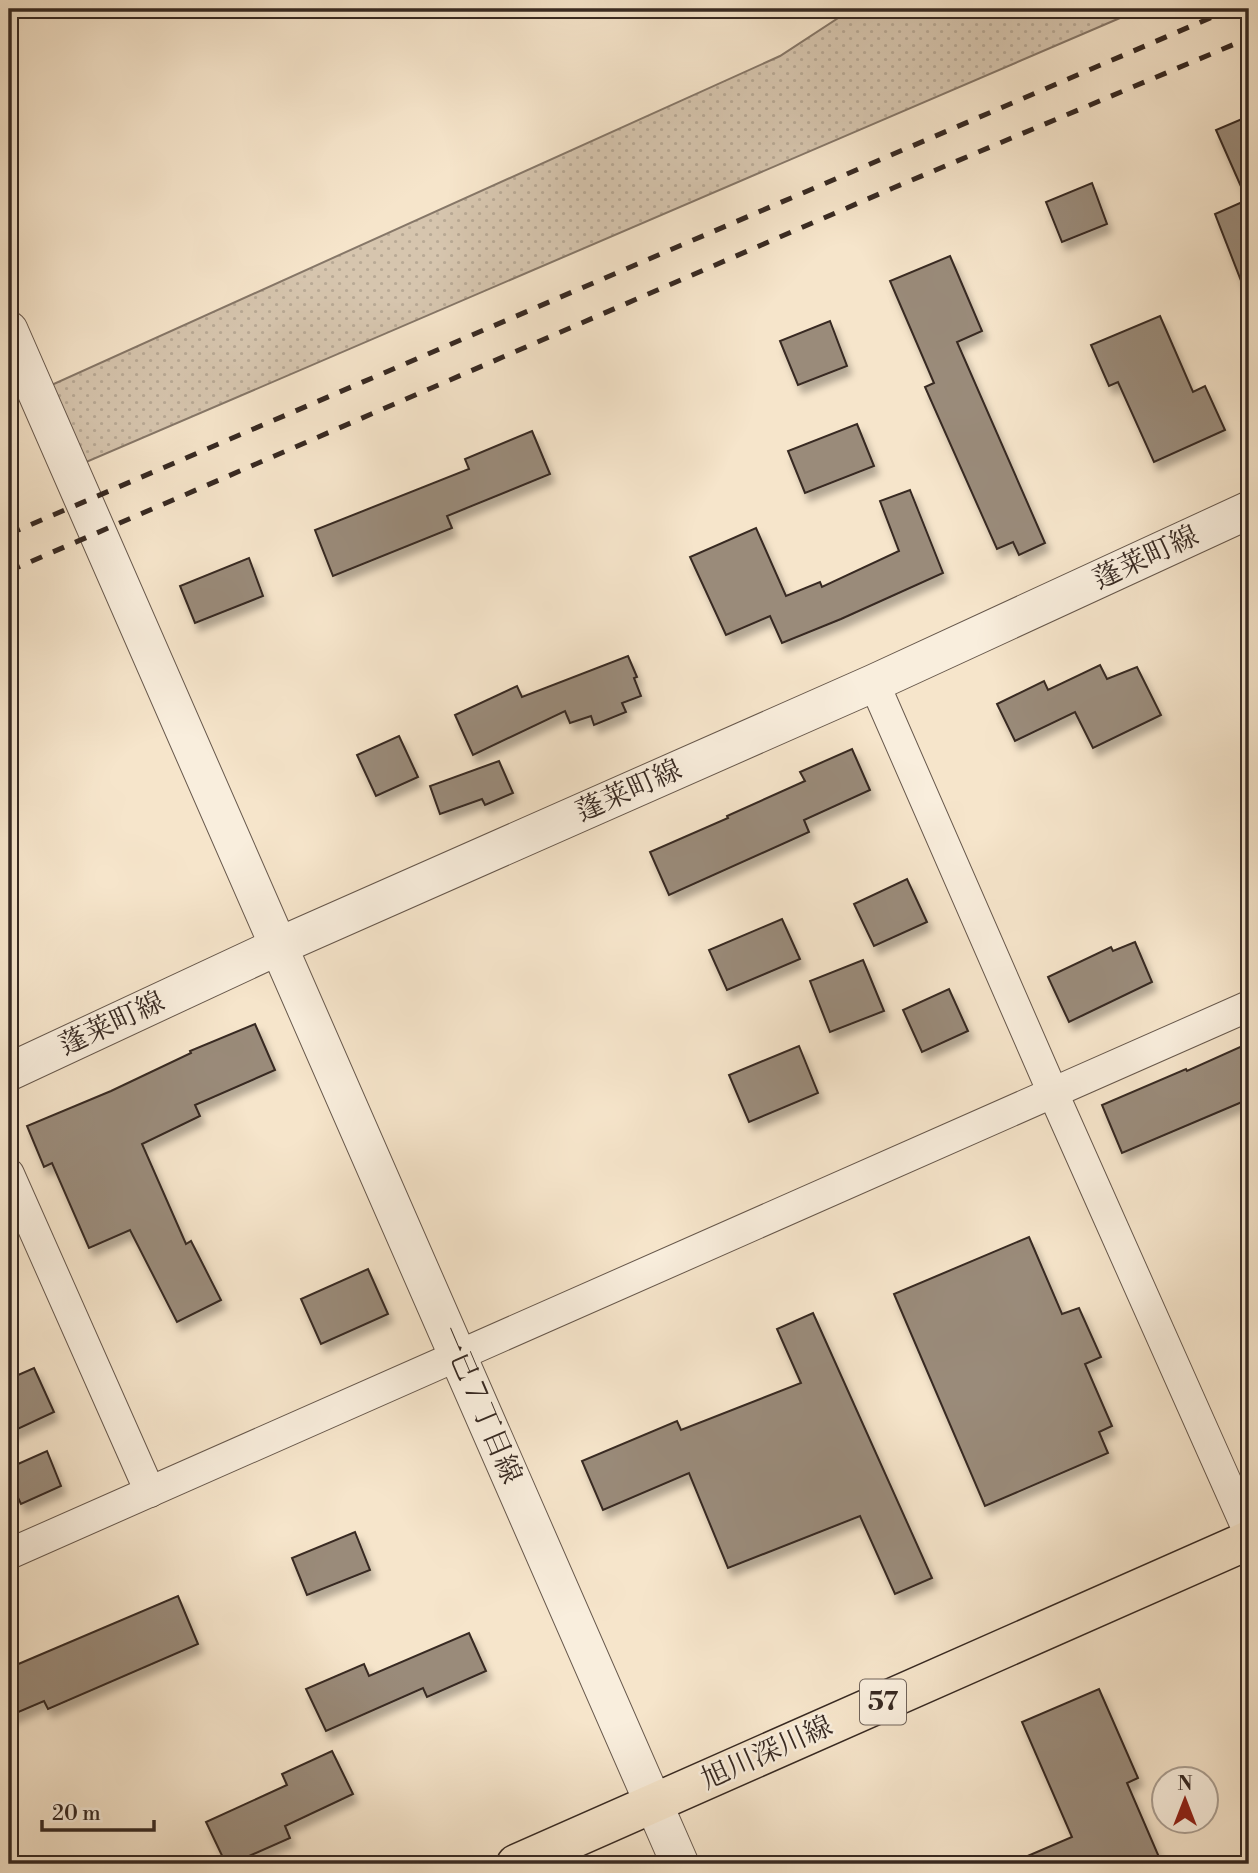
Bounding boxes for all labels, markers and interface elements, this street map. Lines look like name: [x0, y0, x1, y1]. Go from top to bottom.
street label: 蓬莱町線: [1088, 518, 1204, 598]
street label: 蓬莱町線: [571, 752, 687, 830]
street label: 蓬莱町線: [54, 984, 170, 1064]
street label: 一已７丁目線: [431, 1321, 529, 1489]
road number: 57: [860, 1680, 906, 1724]
street label: 旭川深川線: [696, 1709, 838, 1797]
north arrow: [1150, 1764, 1220, 1834]
text: N: [1177, 1772, 1193, 1796]
scale bar: [42, 1789, 154, 1833]
text: 20 m: [52, 1801, 101, 1827]

